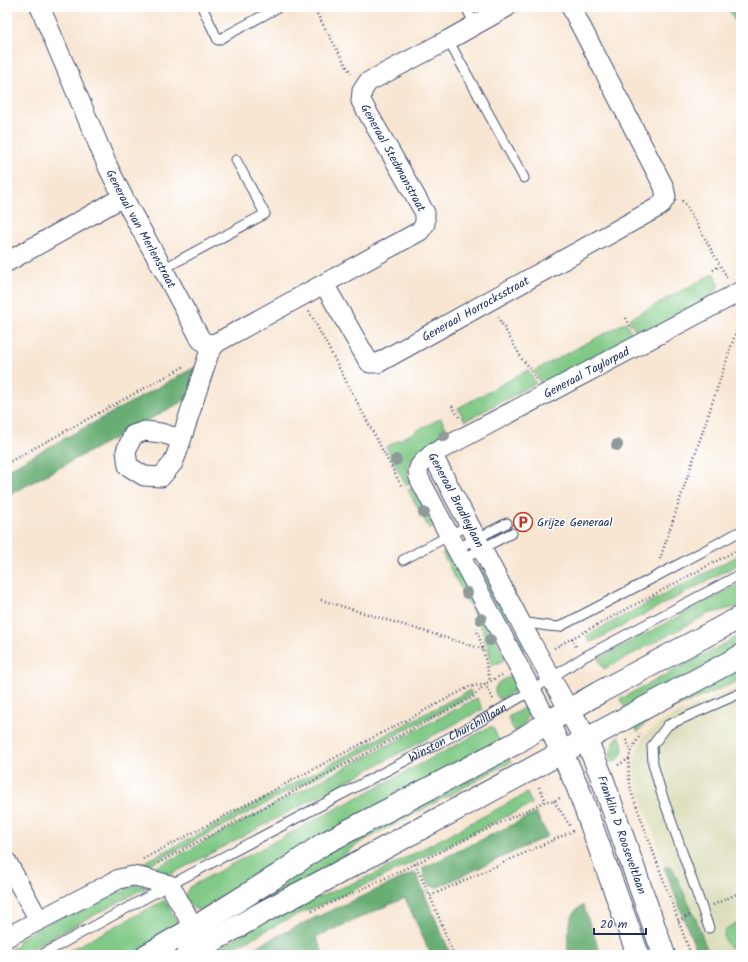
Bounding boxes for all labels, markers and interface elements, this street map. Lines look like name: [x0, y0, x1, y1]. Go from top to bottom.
street label: Generaal Stedmanstraat: [355, 100, 431, 216]
street label: Generaal van Merlenstraat: [101, 166, 181, 292]
street label: Generaal Horrocksstraat: [418, 271, 533, 346]
street label: Generaal Taylorpad: [540, 342, 634, 403]
street label: Generaal Bradleylaan: [423, 449, 489, 551]
parking icon: Grijze Generaal: [512, 511, 534, 533]
place label: Grijze Generaal: [537, 513, 612, 532]
street label: Winston Churchilllaan: [405, 698, 510, 767]
street label: Franklin D Rooseveltlaan: [592, 773, 652, 897]
scale bar: [594, 910, 646, 936]
text: 20 m: [600, 915, 628, 934]

